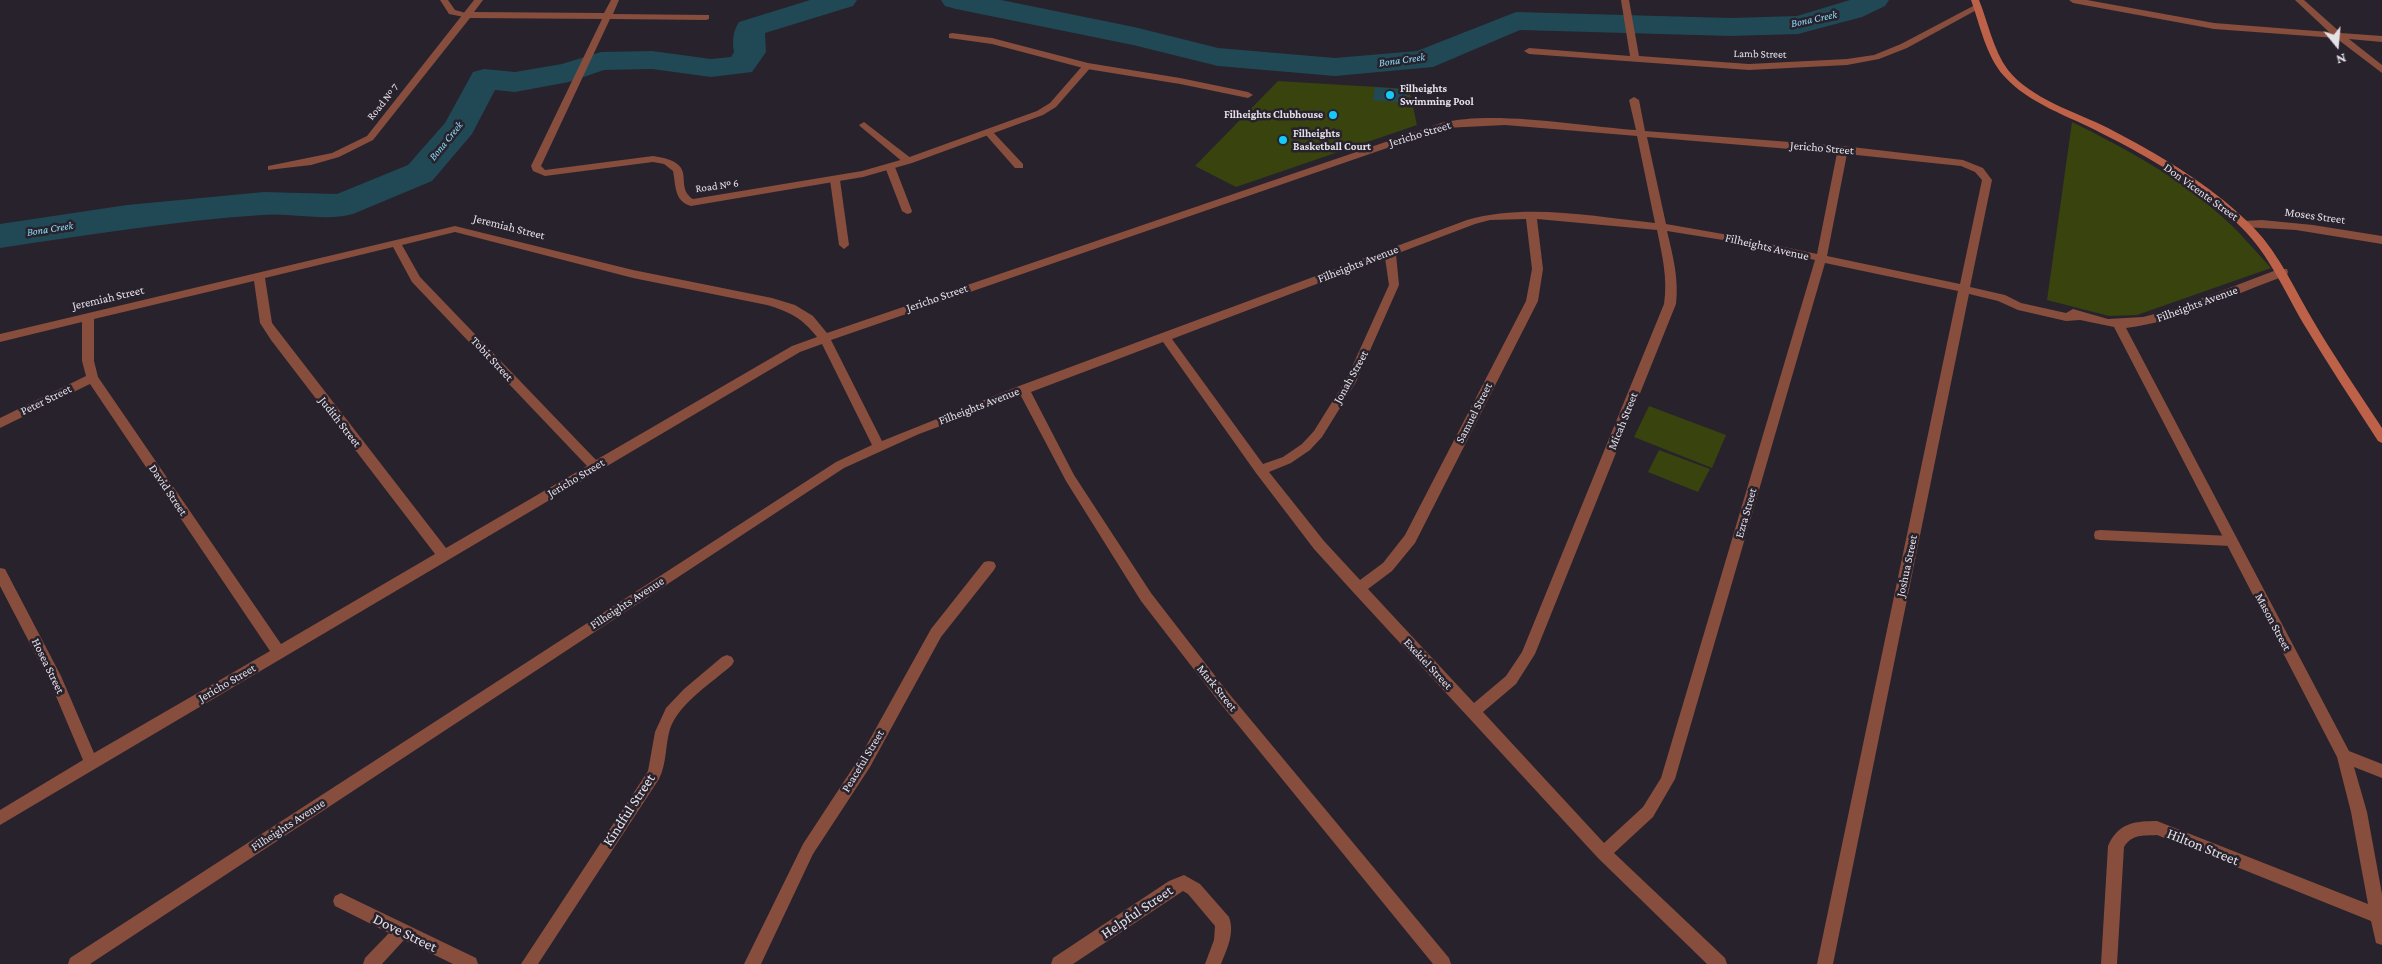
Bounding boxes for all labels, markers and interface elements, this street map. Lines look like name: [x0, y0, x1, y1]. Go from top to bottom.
water label: Bona Creek: [1790, 8, 1838, 30]
north arrow: [2312, 20, 2362, 70]
street label: Lamb Street: [1733, 47, 1787, 61]
water label: Bona Creek: [1378, 50, 1426, 70]
text: N: [2334, 50, 2348, 68]
street label: Road № 7: [364, 81, 402, 123]
place label: Filheights Swimming Pool: [1400, 82, 1474, 108]
marker: Filheights Swimming Pool: [1384, 89, 1396, 101]
place label: Filheights Clubhouse: [1224, 108, 1323, 122]
marker: Filheights Clubhouse: [1327, 109, 1339, 121]
street label: Jericho Street: [1387, 118, 1453, 150]
water label: Bona Creek: [426, 119, 466, 163]
place label: Filheights Basketball Court: [1293, 127, 1371, 153]
marker: Filheights Basketball Court: [1277, 134, 1289, 146]
street label: Jericho Street: [1790, 138, 1854, 158]
street label: Don Vicente Street: [2161, 160, 2241, 224]
street label: Road № 6: [695, 176, 739, 196]
street label: Moses Street: [2284, 205, 2346, 227]
street label: Jeremiah Street: [472, 211, 546, 243]
water label: Bona Creek: [26, 219, 74, 239]
street label: Filheights Avenue: [1724, 230, 1810, 264]
street label: Filheights Avenue: [1316, 242, 1400, 286]
street label: Jericho Street: [904, 281, 970, 315]
street label: Jeremiah Street: [71, 283, 145, 313]
street label: Filheights Avenue: [2154, 283, 2240, 325]
street label: Tobit Street: [468, 334, 516, 384]
street label: Jonah Street: [1331, 348, 1371, 406]
street label: Samuel Street: [1453, 380, 1495, 446]
street label: Peter Street: [18, 382, 74, 418]
street label: Filheights Avenue: [937, 384, 1021, 428]
street label: Micah Street: [1605, 390, 1641, 452]
street label: Judith Street: [316, 394, 364, 450]
street label: Jericho Street: [545, 455, 607, 501]
street label: David Street: [146, 462, 190, 518]
street label: Ezra Street: [1732, 486, 1760, 540]
street label: Joshua Street: [1893, 534, 1921, 598]
street label: Filheights Avenue: [587, 574, 667, 632]
street label: Mason Street: [2252, 591, 2294, 653]
street label: Exekiel Street: [1401, 635, 1455, 693]
street label: Hosea Street: [28, 636, 68, 696]
street label: Jericho Street: [196, 661, 258, 705]
street label: Mark Street: [1194, 662, 1240, 714]
street label: Peaceful Street: [839, 727, 887, 795]
street label: Kindful Street: [599, 770, 659, 850]
street label: Filheights Avenue: [248, 796, 328, 854]
street label: Hilton Street: [2164, 824, 2242, 870]
street label: Helpful Street: [1098, 881, 1176, 943]
street label: Dove Street: [370, 910, 440, 956]

